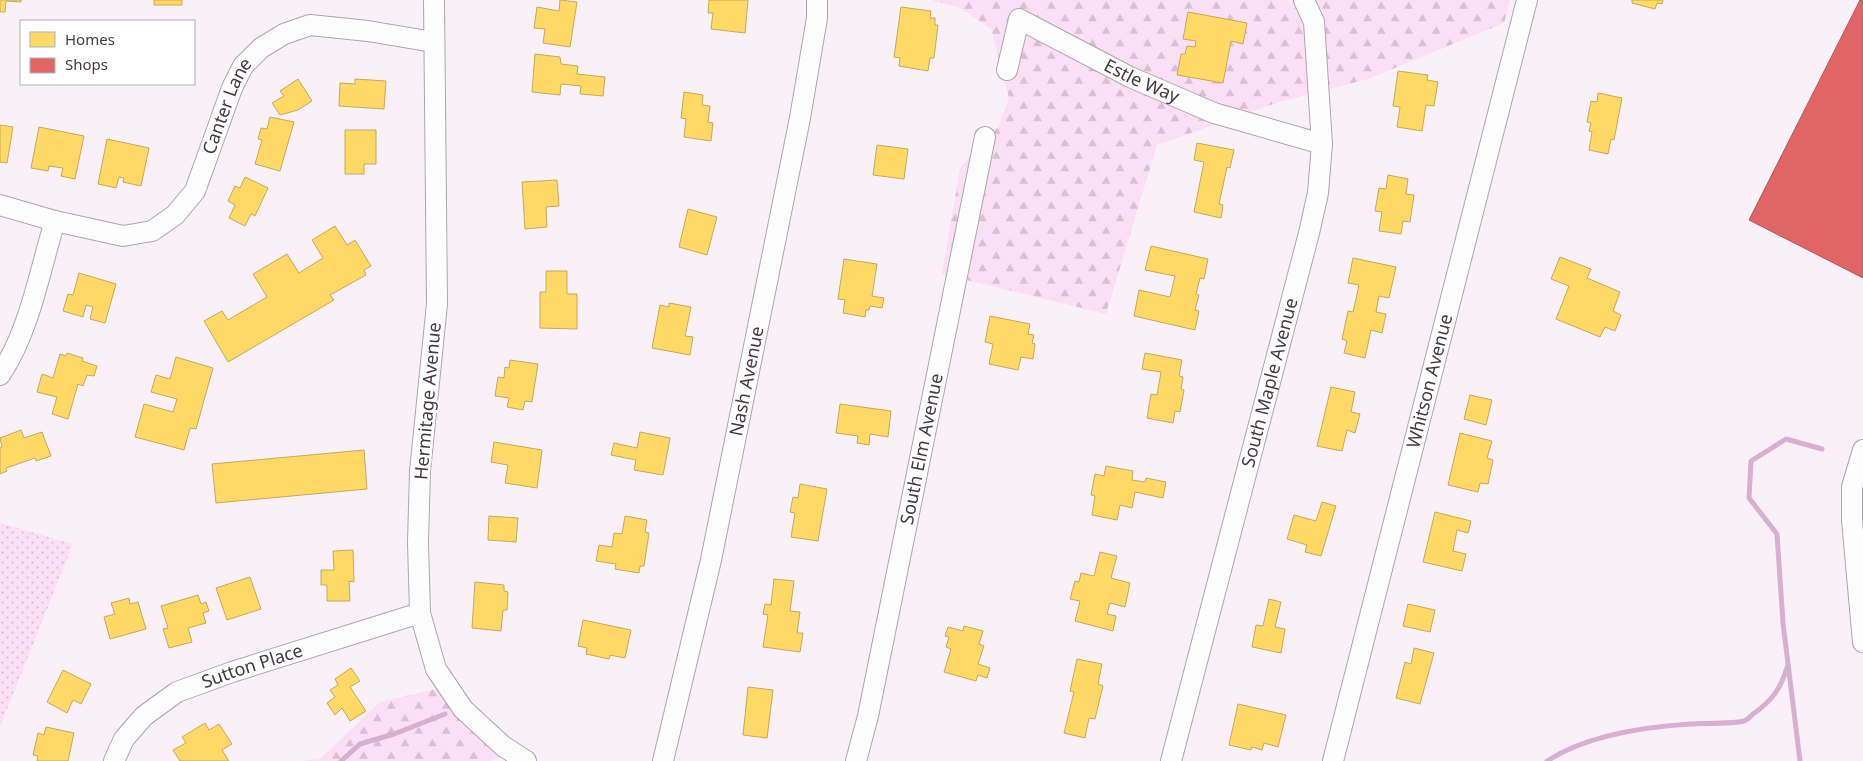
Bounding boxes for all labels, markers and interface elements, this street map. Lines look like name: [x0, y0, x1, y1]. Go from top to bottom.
legend: [20, 20, 195, 85]
text: Homes: [65, 29, 115, 49]
street label: Canter Lane: [196, 51, 256, 157]
street label: Estle Way: [1100, 53, 1184, 108]
text: Shops: [65, 54, 108, 74]
street label: South Maple Avenue: [1235, 295, 1303, 470]
street label: Whitson Avenue: [1400, 311, 1457, 451]
street label: Hermitage Avenue: [408, 321, 446, 481]
street label: Nash Avenue: [723, 324, 769, 438]
street label: South Elm Avenue: [894, 371, 948, 526]
street label: Sutton Place: [198, 638, 306, 693]

